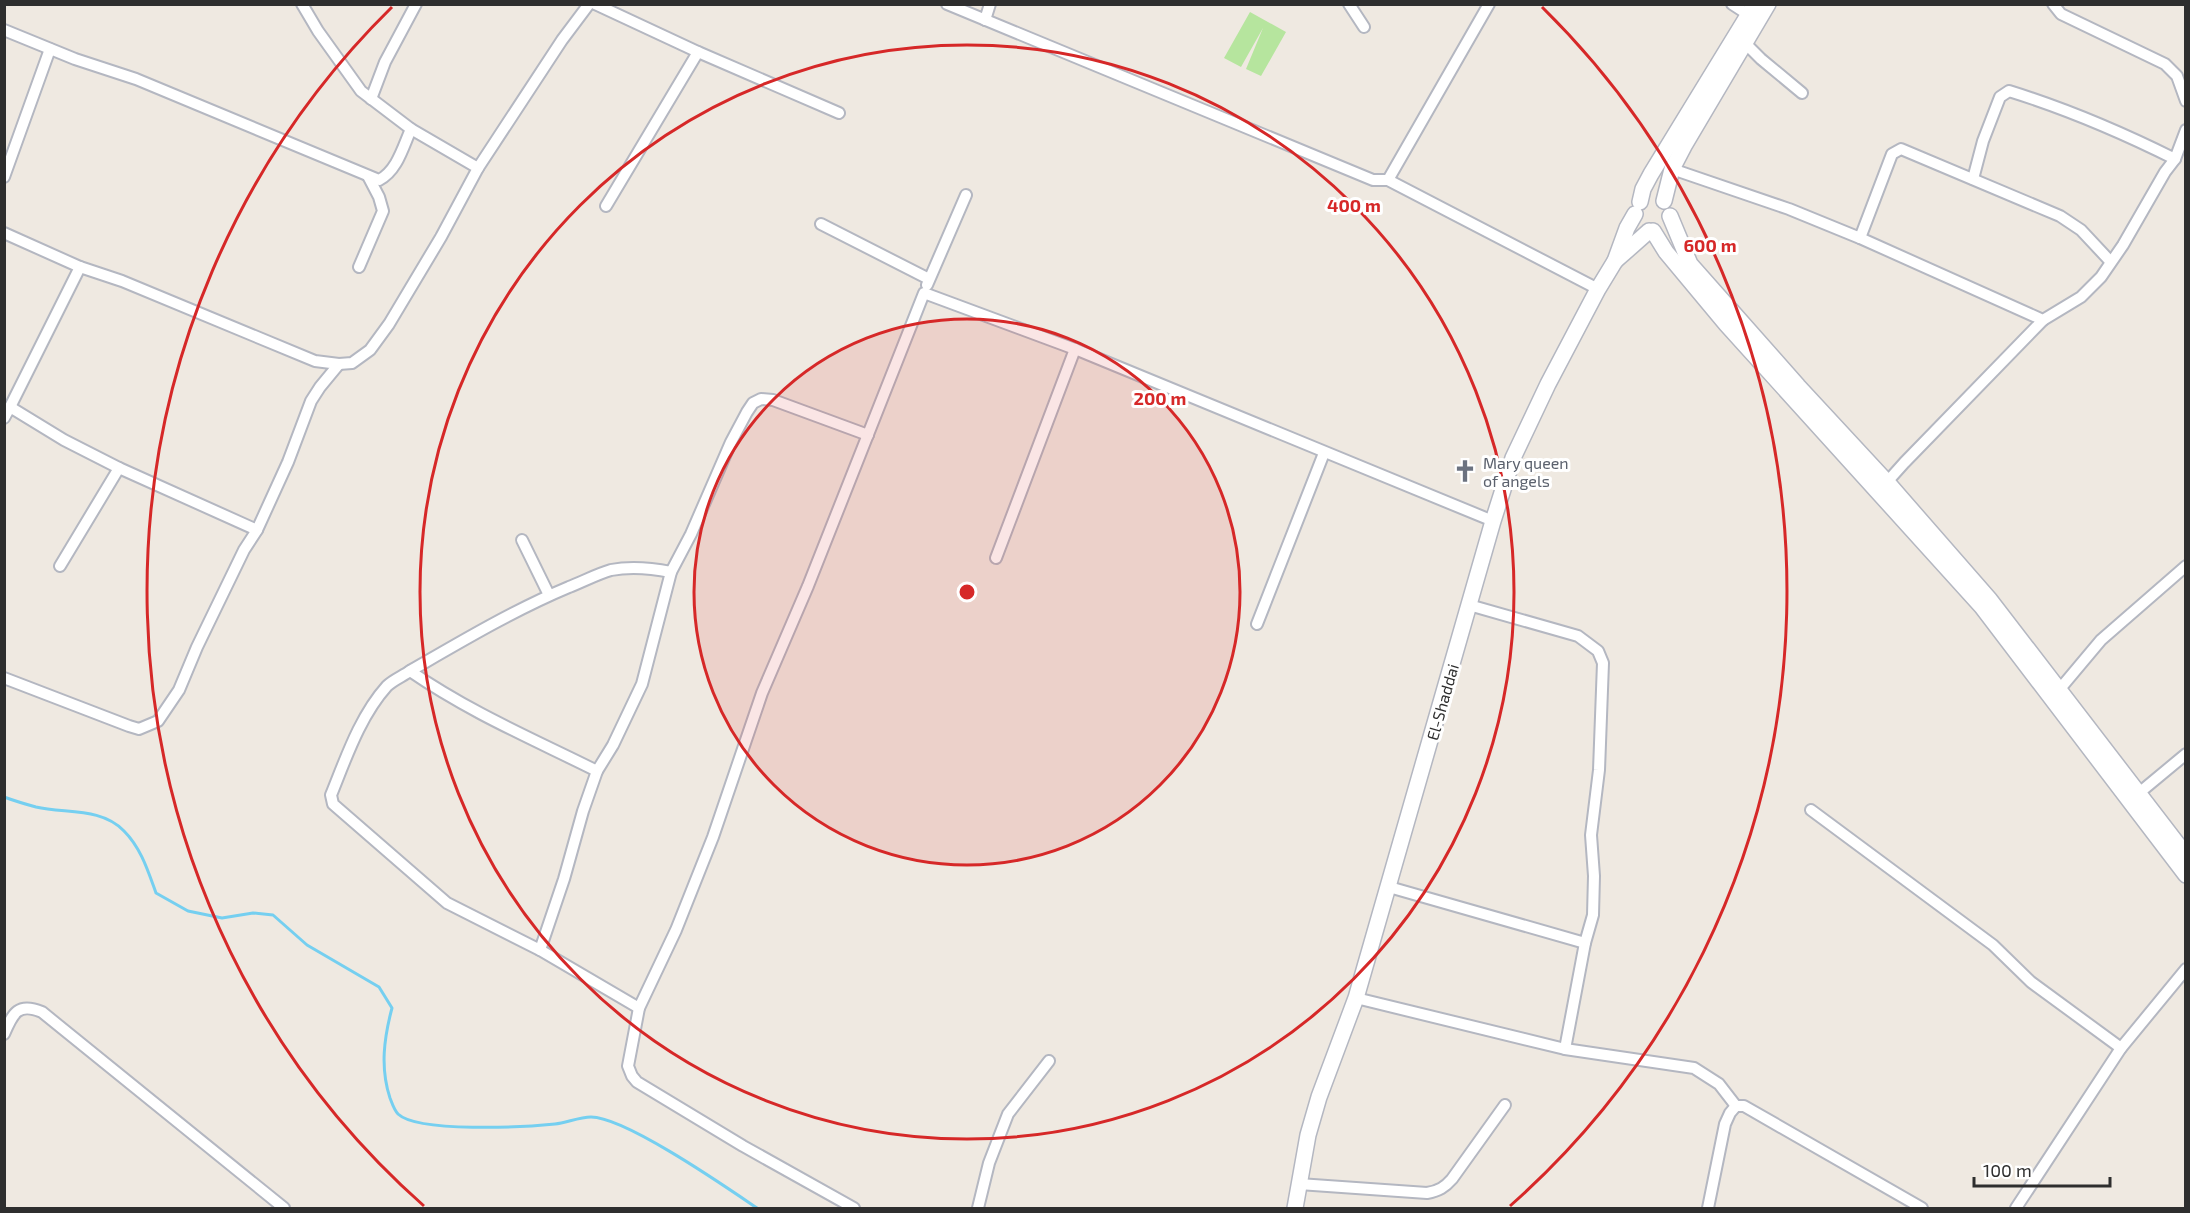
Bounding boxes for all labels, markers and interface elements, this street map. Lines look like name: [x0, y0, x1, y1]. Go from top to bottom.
text: 400 m: [1327, 194, 1381, 216]
text: 600 m: [1683, 234, 1737, 256]
text: 200 m: [1134, 387, 1186, 409]
place label: Mary queen of angels: [1483, 453, 1569, 490]
church icon: Mary queen of angels: [1452, 458, 1478, 484]
centre of rings: [957, 582, 977, 602]
street label: El-Shaddai: [1422, 662, 1462, 742]
scale bar: [1974, 1150, 2110, 1188]
text: 100 m: [1983, 1159, 2032, 1181]

